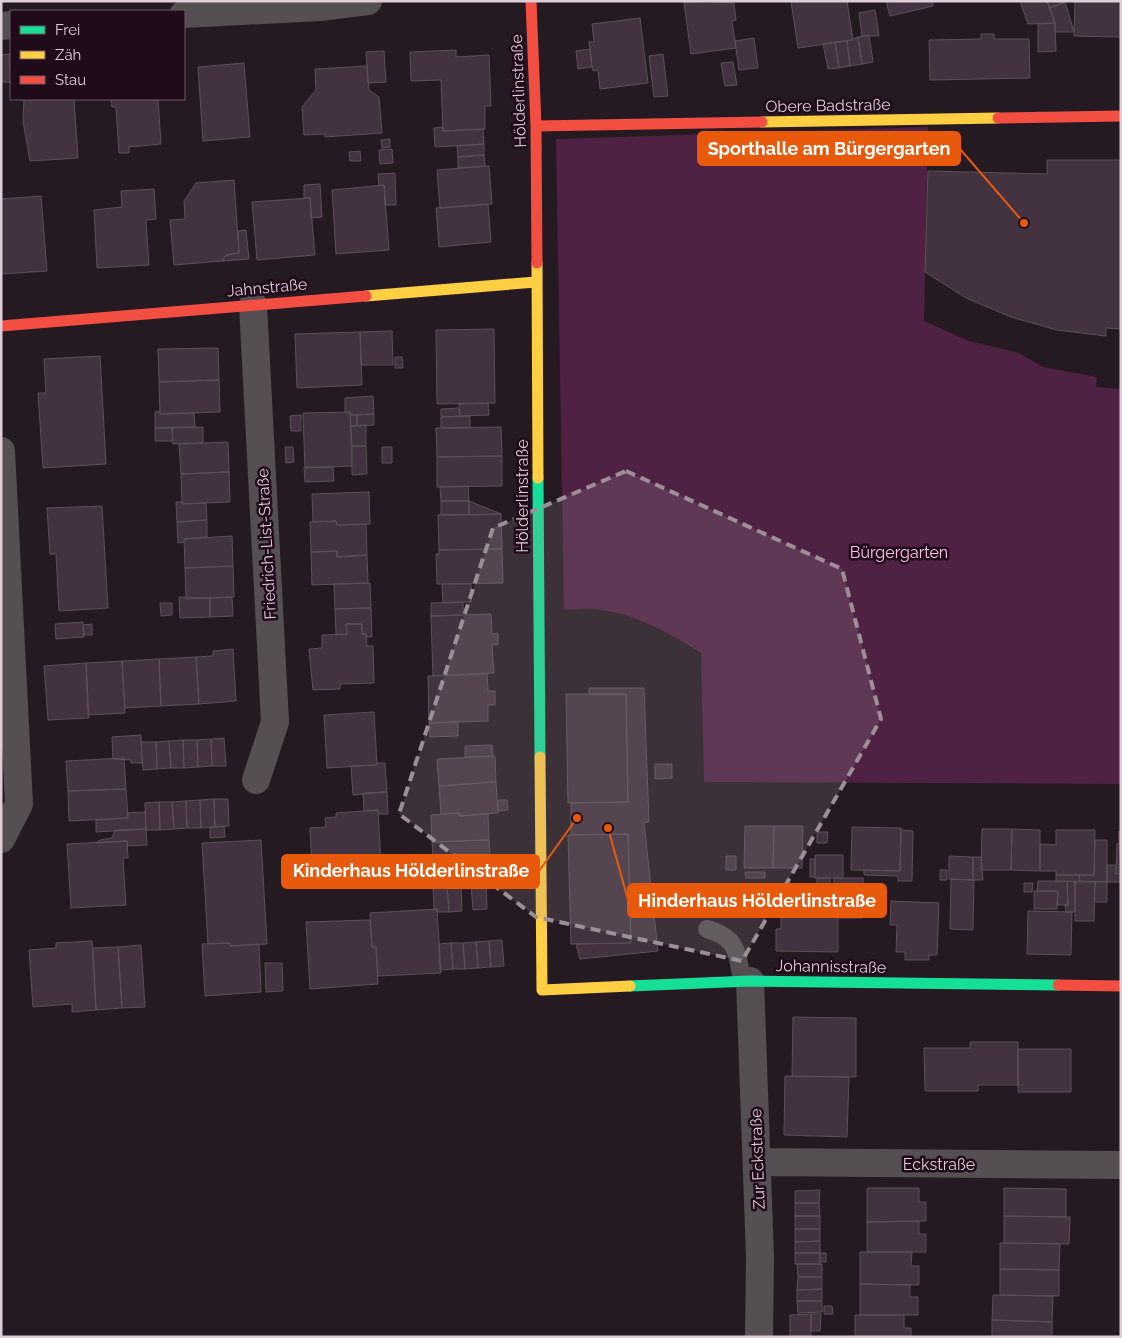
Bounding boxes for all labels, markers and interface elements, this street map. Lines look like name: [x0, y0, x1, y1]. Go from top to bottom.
legend: [10, 10, 185, 100]
text: Frei: [55, 21, 80, 39]
street label: Hölderlinstraße: [507, 34, 530, 148]
text: Zäh: [55, 46, 81, 64]
text: Stau: [55, 71, 86, 89]
street label: Obere Badstraße: [765, 95, 891, 116]
callout: Sporthalle am Bürgergarten: [698, 132, 960, 165]
text: Sporthalle am Bürgergarten: [708, 138, 950, 159]
street label: Jahnstraße: [226, 275, 308, 300]
street label: Hölderlinstraße: [513, 439, 532, 553]
street label: Friedrich-List-Straße: [253, 468, 280, 620]
park label: Bürgergarten: [850, 543, 948, 562]
callout: Kinderhaus Hölderlinstraße: [282, 855, 539, 888]
text: Kinderhaus Hölderlinstraße: [293, 860, 530, 881]
callout: Hinderhaus Hölderlinstraße: [628, 884, 886, 917]
text: Hinderhaus Hölderlinstraße: [638, 890, 876, 911]
street label: Johannisstraße: [776, 956, 886, 977]
street label: Zur Eckstraße: [746, 1108, 769, 1210]
street label: Eckstraße: [903, 1155, 975, 1174]

